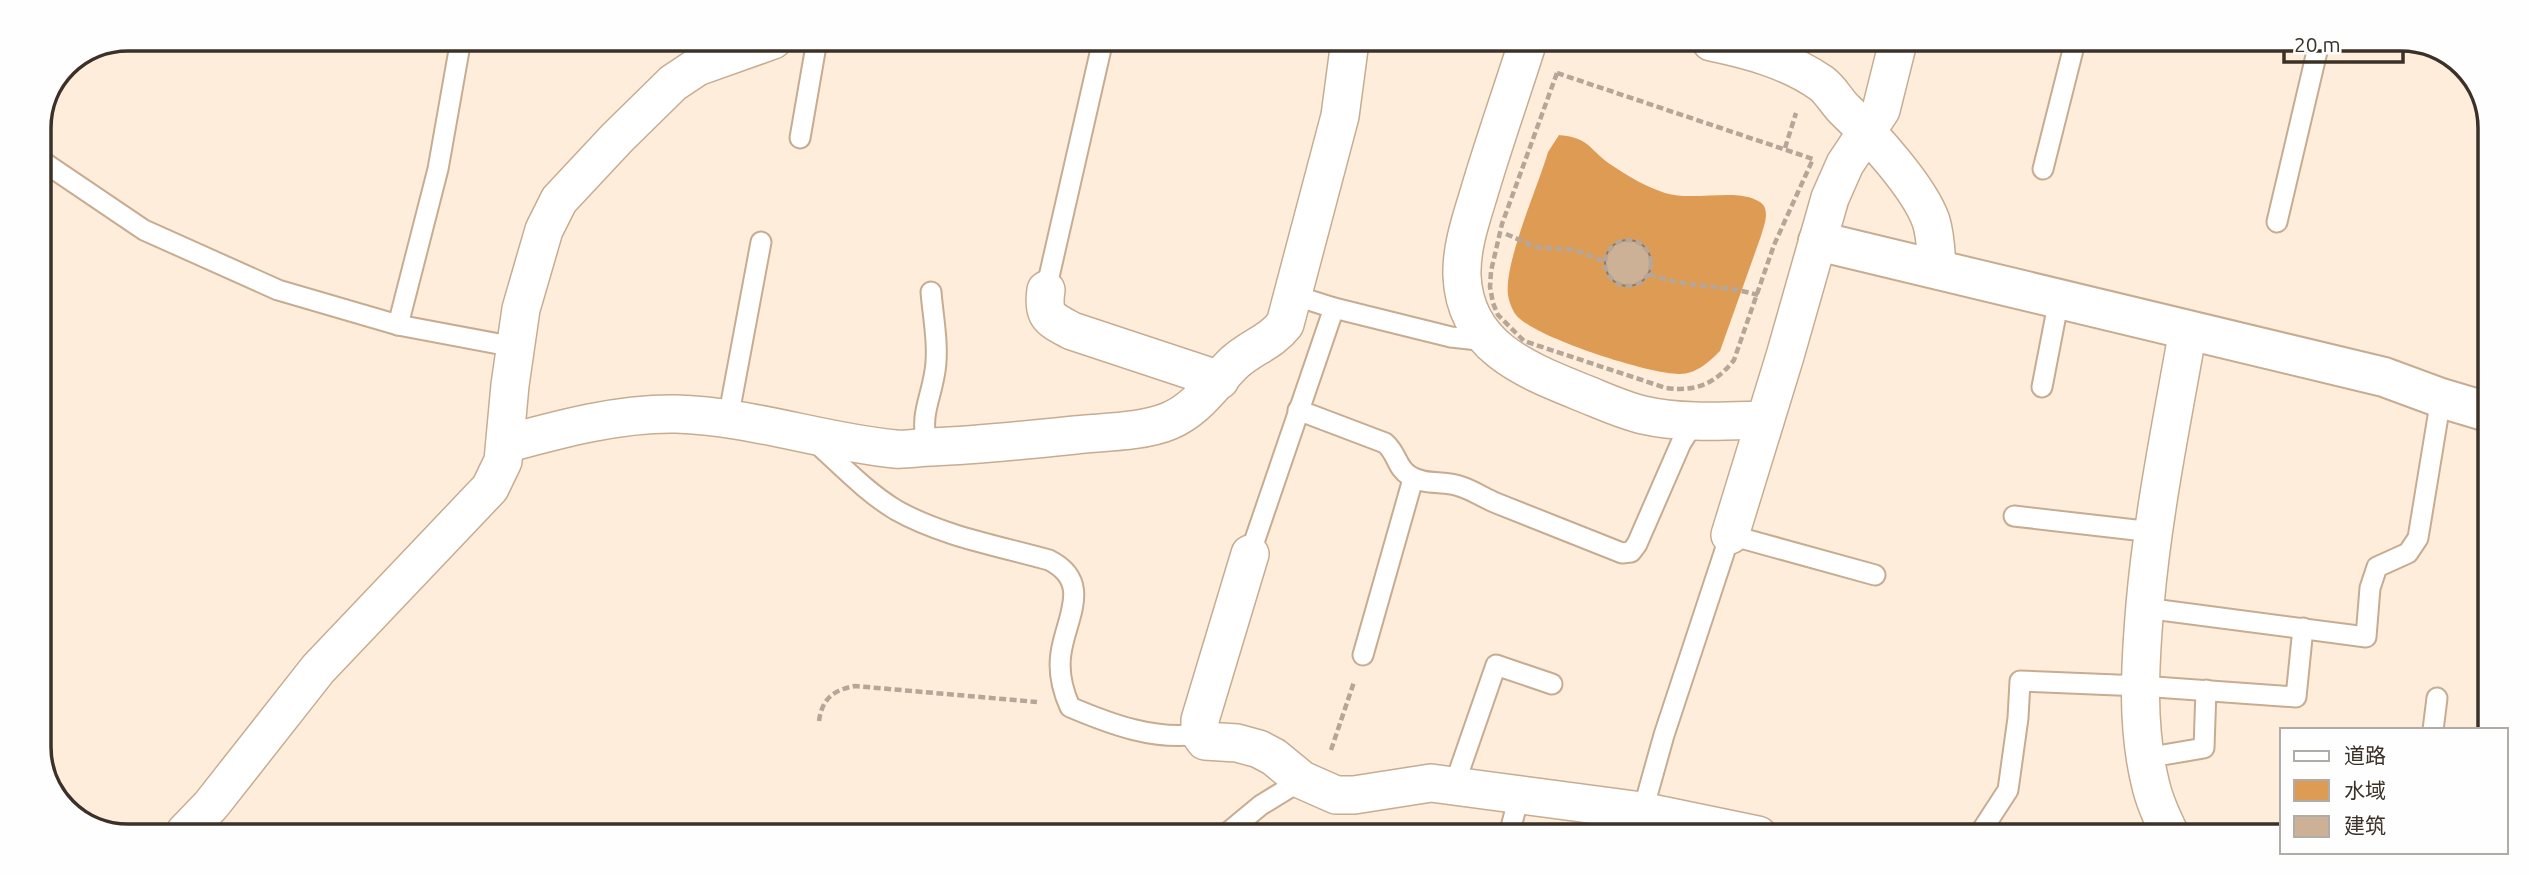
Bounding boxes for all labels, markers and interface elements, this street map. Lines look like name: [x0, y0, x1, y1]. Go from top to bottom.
scale bar: [2284, 21, 2403, 65]
text: 20 m: [2294, 32, 2341, 56]
legend: [2280, 728, 2508, 854]
text: 道路: [2344, 743, 2386, 767]
text: 水域: [2344, 778, 2386, 802]
text: 建筑: [2344, 813, 2386, 837]

